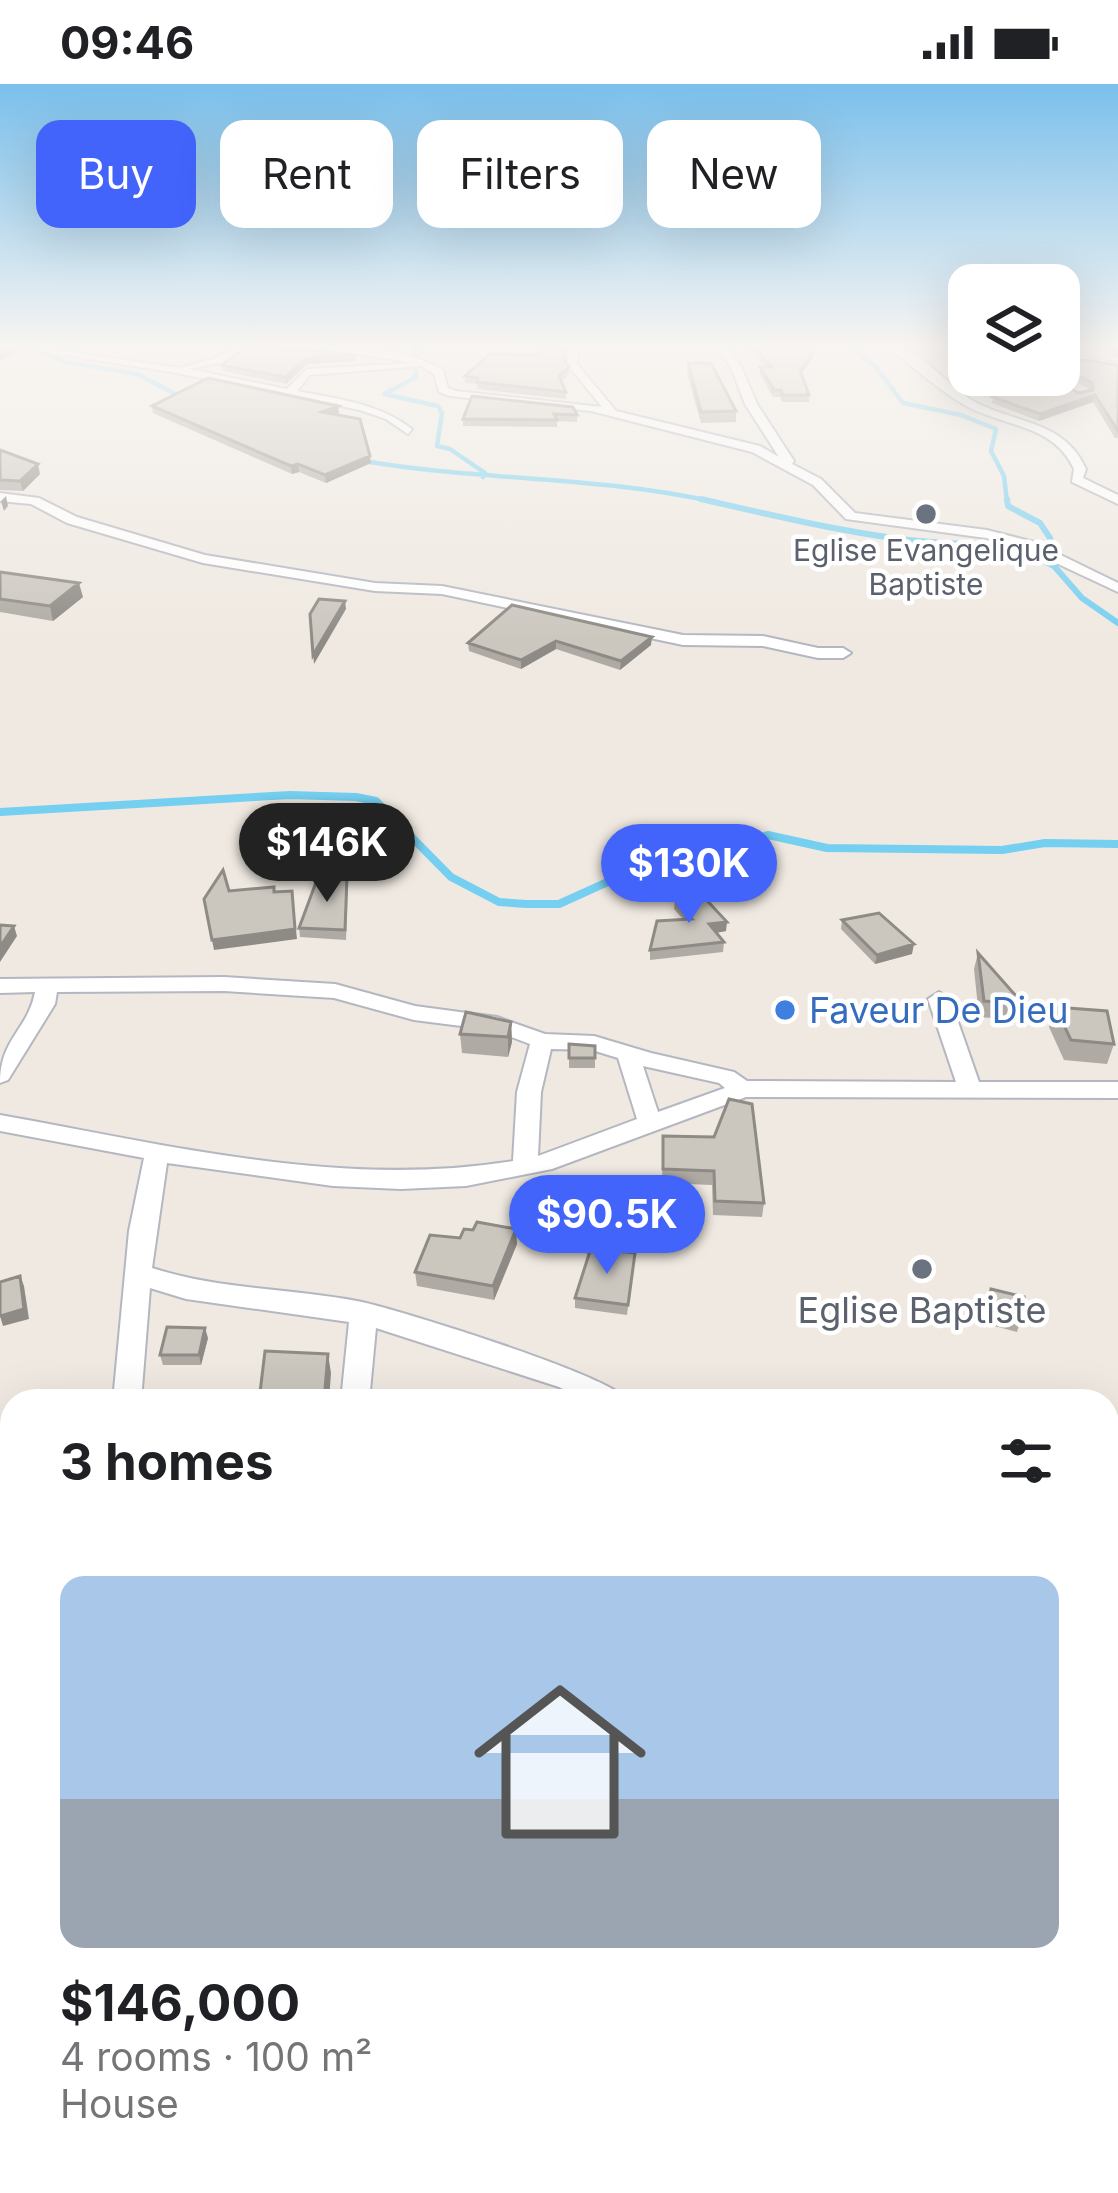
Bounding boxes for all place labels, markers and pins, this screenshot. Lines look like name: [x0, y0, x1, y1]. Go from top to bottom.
marker: Eglise Evangelique Baptiste: [913, 501, 939, 527]
place label: Eglise Evangelique Baptiste: [793, 532, 1059, 602]
pin: $146K: [243, 803, 411, 905]
pin: $130K: [605, 824, 773, 926]
place label: Faveur De Dieu: [809, 988, 1069, 1032]
marker: Faveur De Dieu: [772, 997, 798, 1023]
pin: $90.5K: [509, 1175, 705, 1277]
marker: Eglise Baptiste: [909, 1256, 935, 1282]
place label: Eglise Baptiste: [798, 1288, 1047, 1332]

